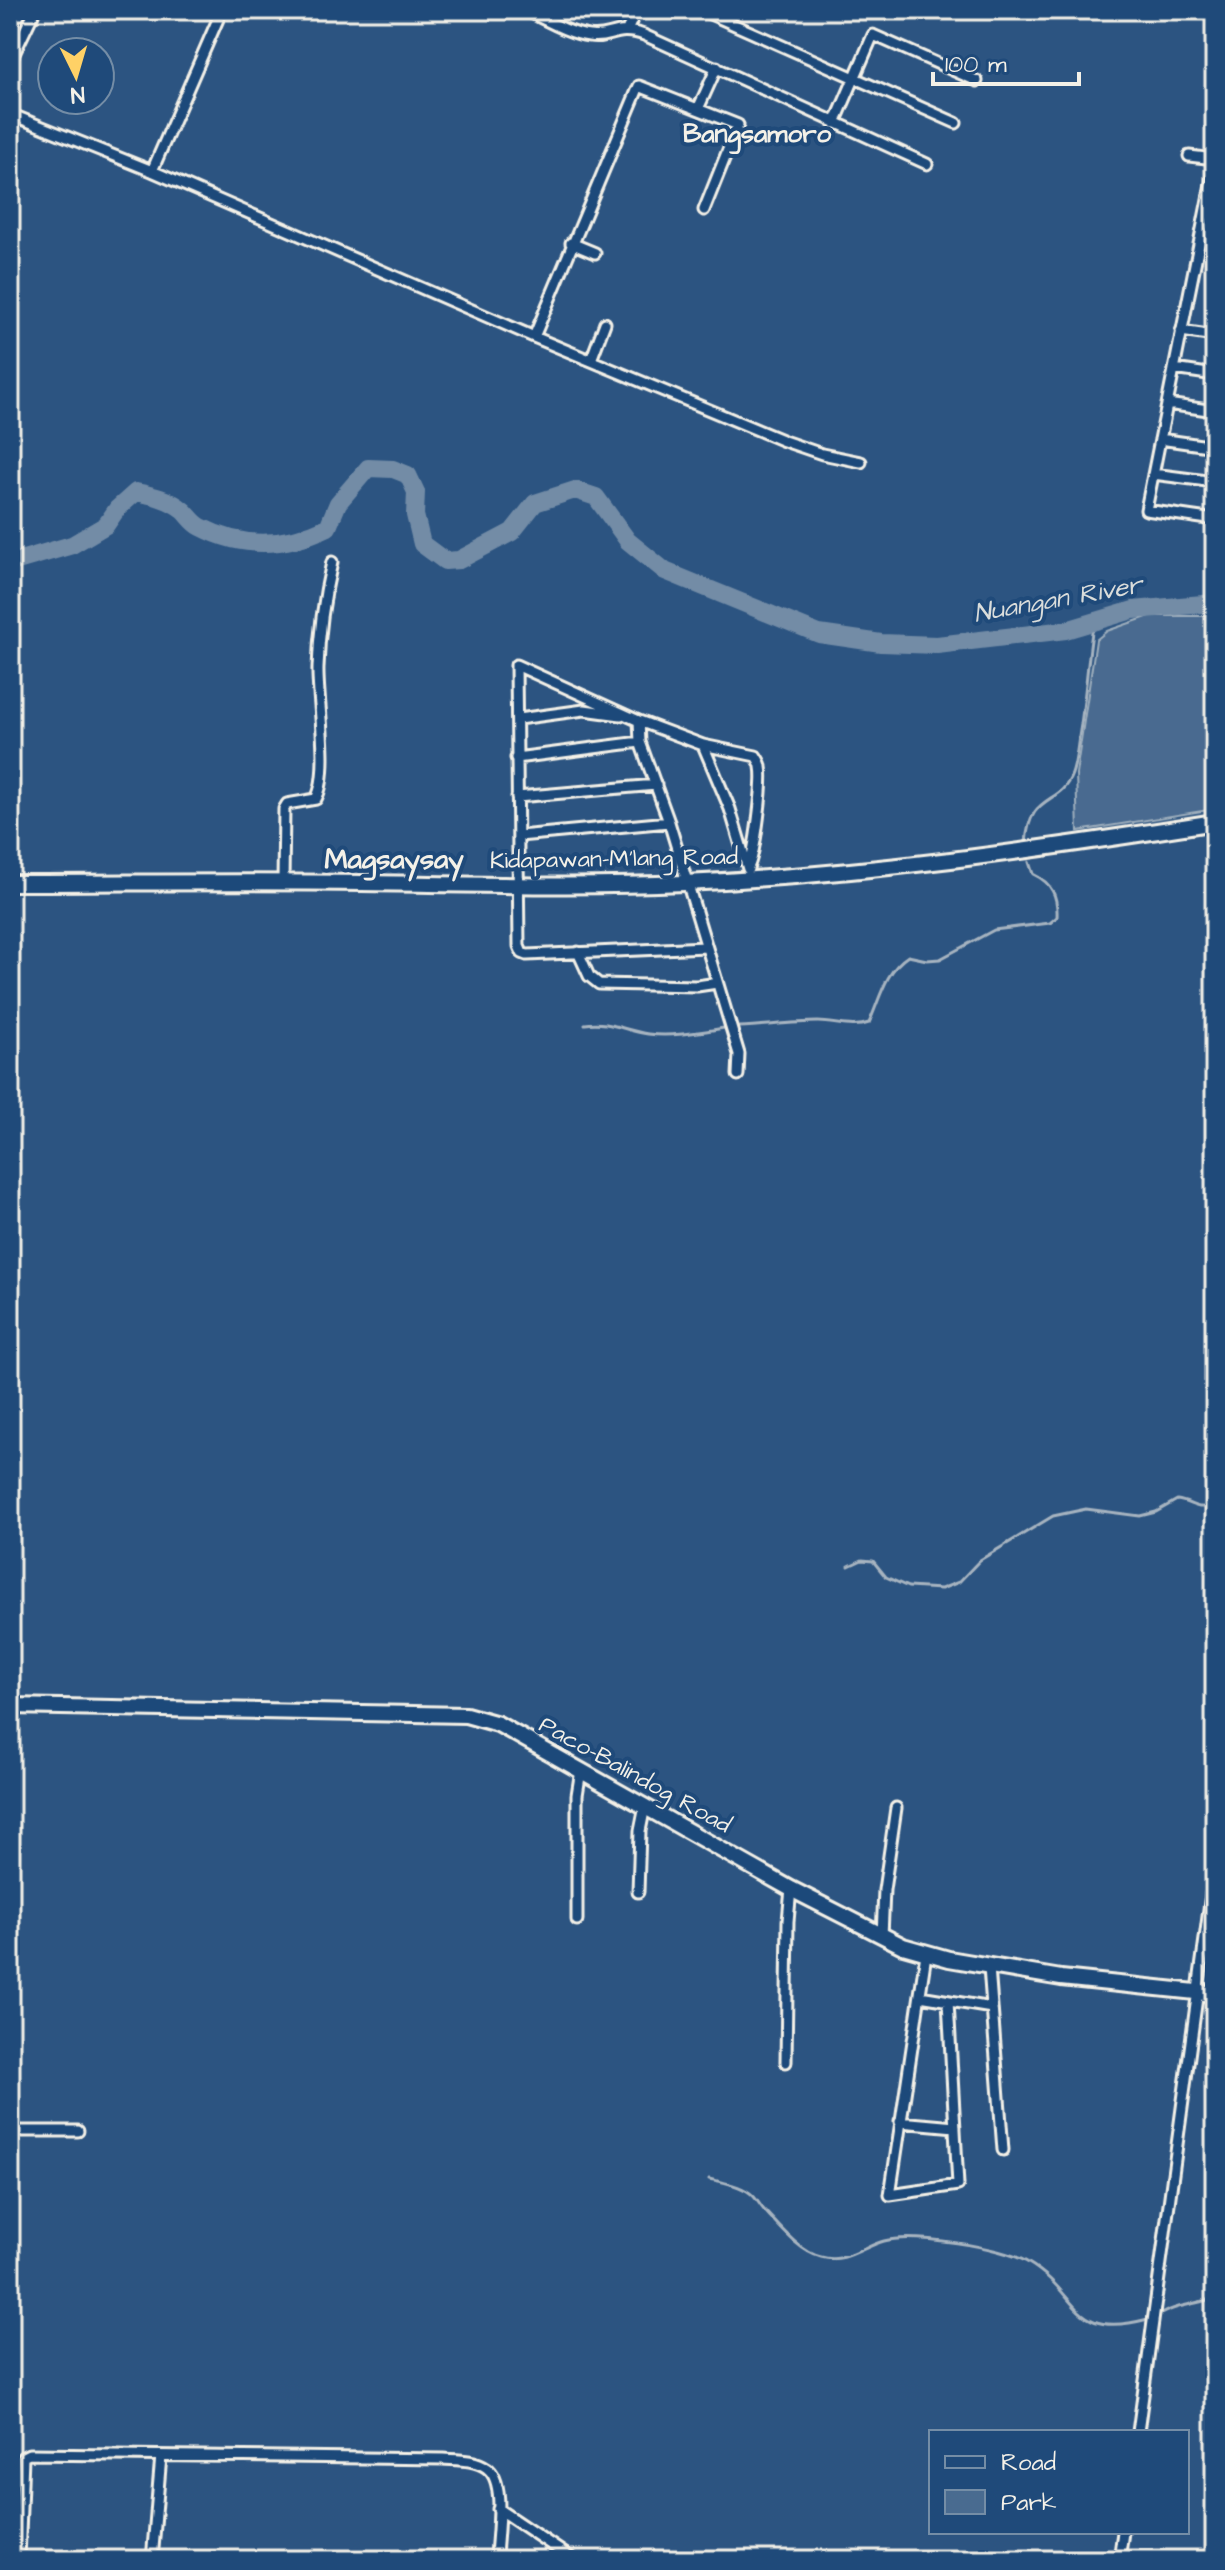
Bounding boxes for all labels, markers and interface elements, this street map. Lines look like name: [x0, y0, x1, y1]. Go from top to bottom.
north arrow: [36, 36, 116, 116]
scale bar: [933, 36, 1079, 86]
text: 100 m: [945, 48, 1007, 82]
text: N: [69, 78, 86, 110]
district label: Bangsamoro: [683, 116, 831, 155]
water label: Nuangan River: [971, 566, 1148, 632]
district label: Magsaysay: [324, 840, 464, 882]
street label: Kidapawan-M'lang Road: [490, 840, 738, 879]
street label: Paco-Balindog Road: [532, 1708, 737, 1843]
legend: [929, 2430, 1189, 2534]
text: Road: [1001, 2446, 1056, 2480]
text: Park: [1001, 2486, 1057, 2520]

